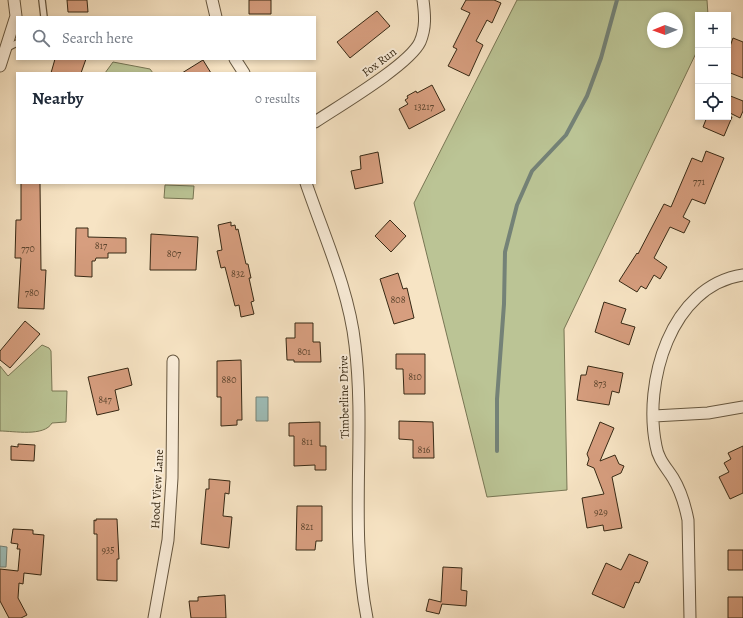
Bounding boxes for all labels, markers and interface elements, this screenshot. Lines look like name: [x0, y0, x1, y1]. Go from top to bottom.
north arrow: [647, 12, 683, 48]
map controls: [695, 12, 731, 120]
button: +: [695, 12, 731, 48]
search box: [16, 16, 316, 60]
icon: search: [30, 27, 52, 49]
text: Search here: [62, 28, 133, 48]
street label: Fox Run: [358, 43, 400, 80]
button: −: [695, 48, 731, 84]
button: locate: [695, 84, 731, 120]
text: Nearby: [32, 87, 83, 110]
text: 0 results: [255, 90, 300, 107]
house number: 13217: [414, 100, 435, 113]
house number: 771: [693, 175, 705, 188]
house number: 817: [95, 239, 108, 252]
house number: 770: [21, 242, 35, 255]
house number: 807: [167, 247, 182, 260]
house number: 832: [231, 267, 245, 280]
house number: 780: [25, 286, 39, 299]
house number: 808: [390, 293, 406, 306]
house number: 801: [297, 345, 311, 358]
street label: Timberline Drive: [335, 355, 353, 439]
house number: 810: [408, 370, 422, 383]
house number: 880: [221, 373, 237, 386]
house number: 873: [593, 377, 607, 390]
house number: 847: [98, 393, 113, 406]
house number: 811: [301, 435, 313, 448]
house number: 816: [418, 443, 431, 456]
street label: Hood View Lane: [147, 449, 167, 529]
house number: 929: [594, 505, 608, 518]
house number: 821: [300, 520, 314, 533]
house number: 935: [101, 543, 115, 556]

